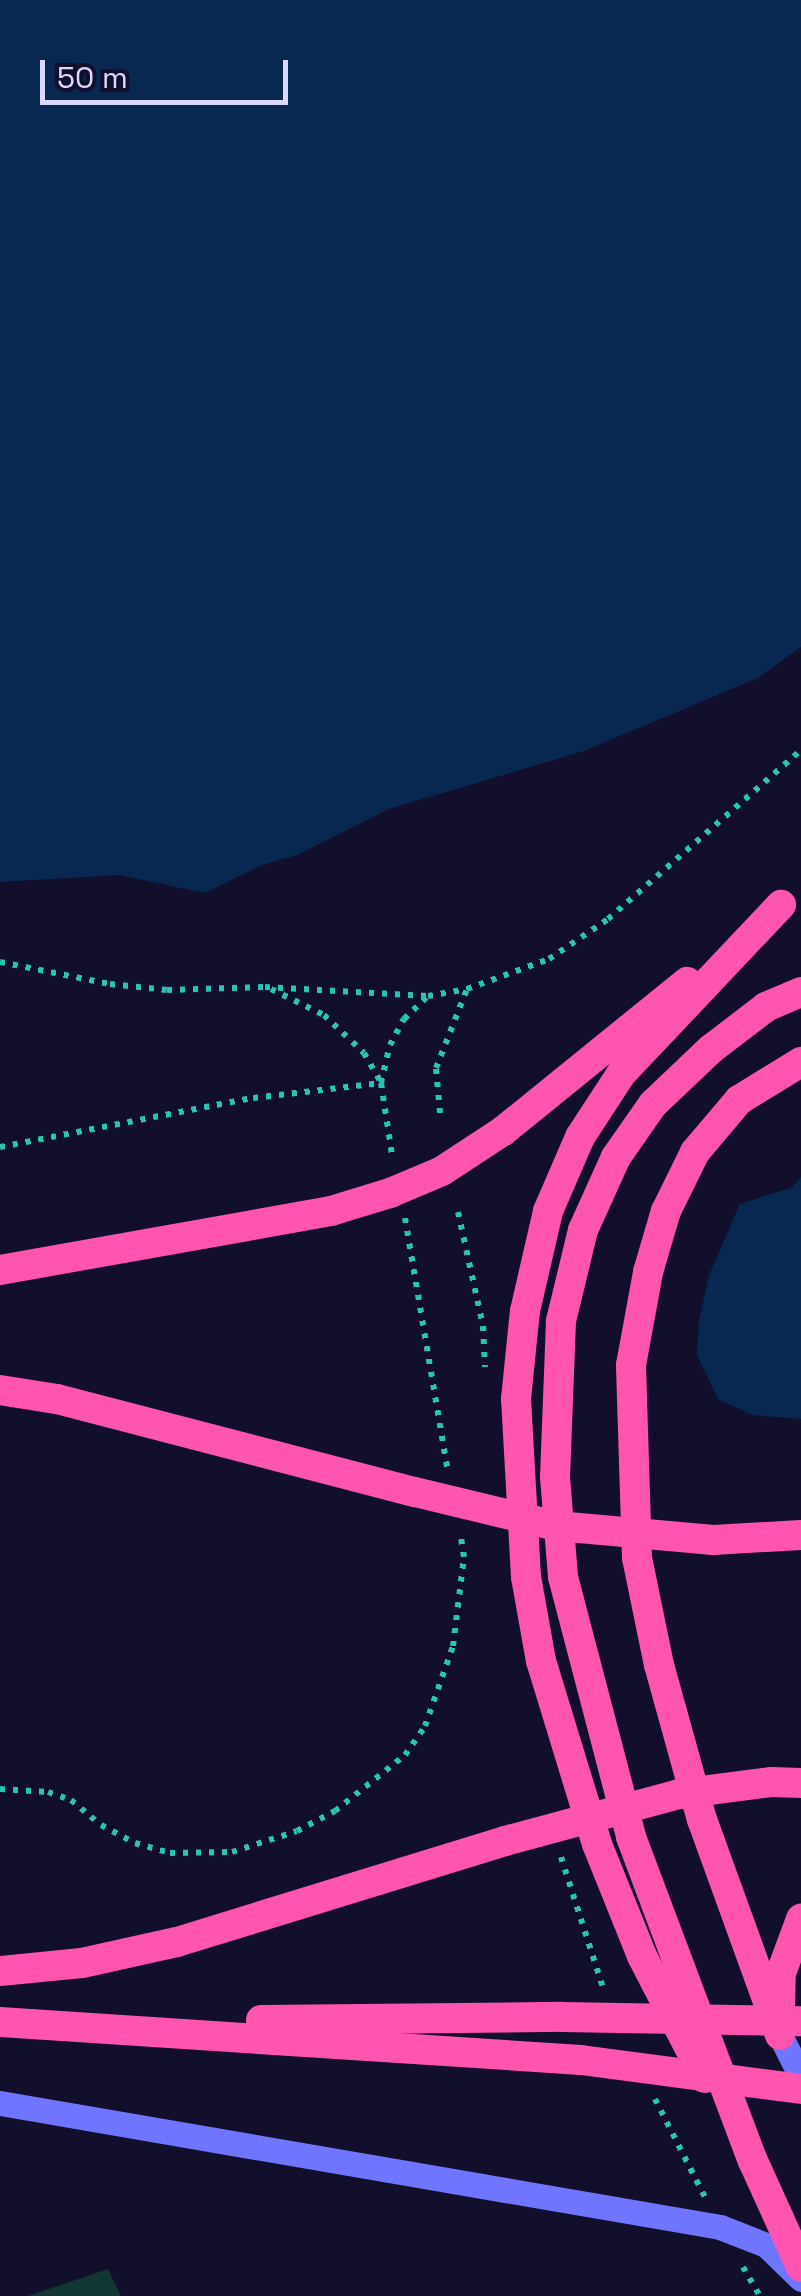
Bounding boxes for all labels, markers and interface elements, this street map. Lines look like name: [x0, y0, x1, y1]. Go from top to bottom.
scale bar: [45, 40, 292, 102]
text: 50 m: [57, 58, 128, 97]

